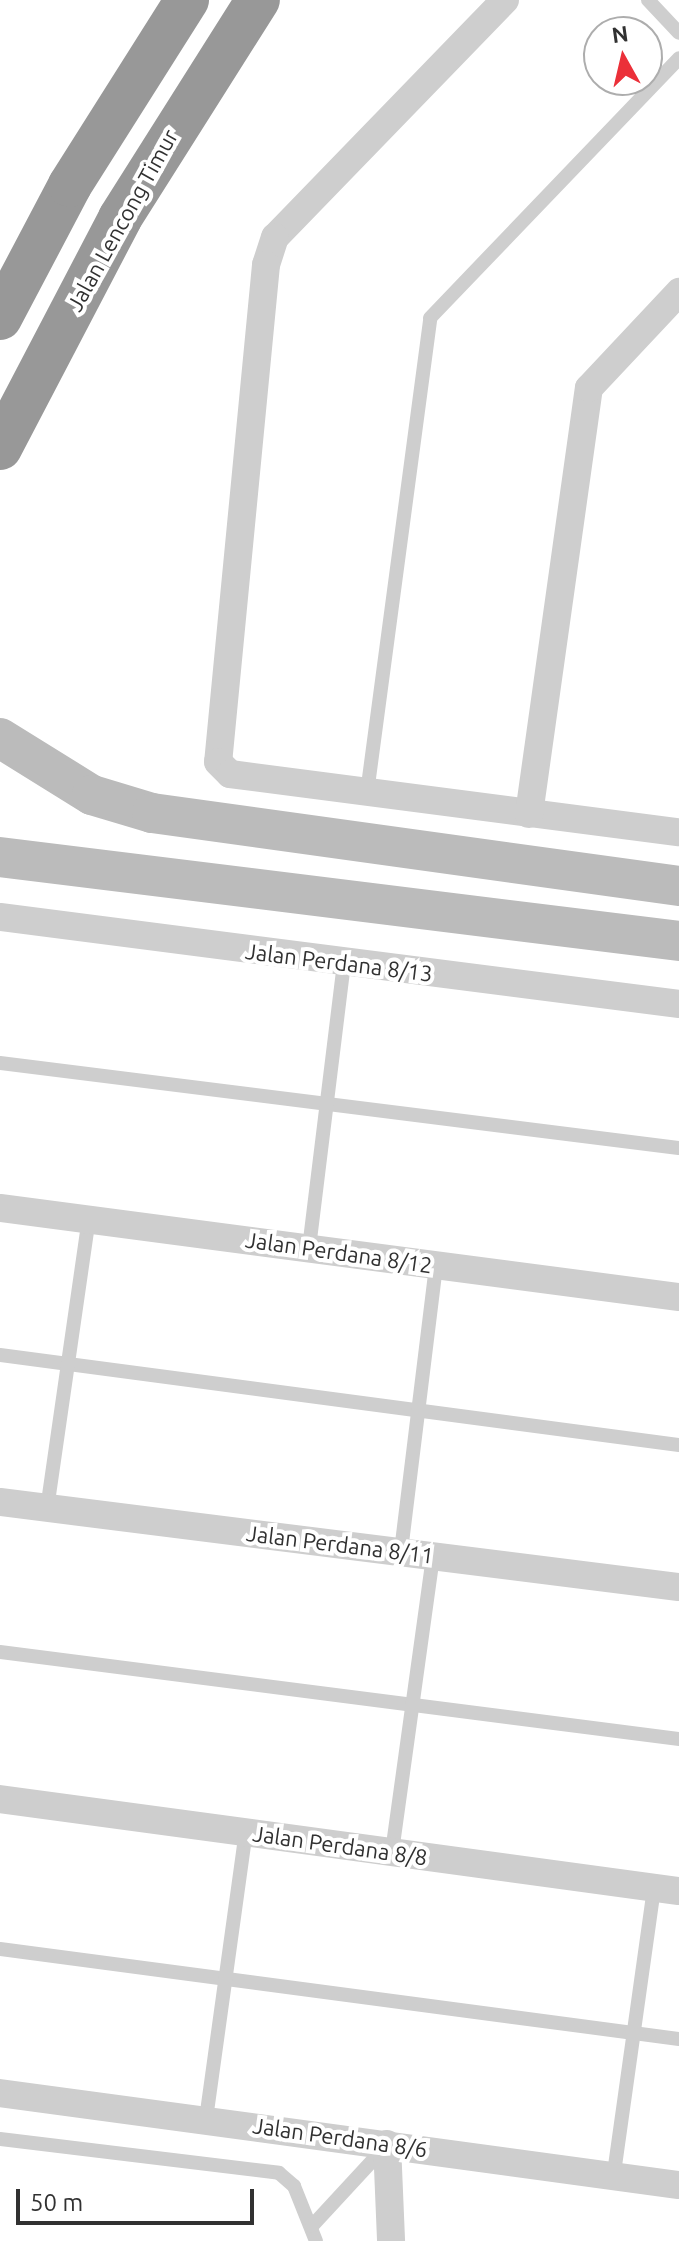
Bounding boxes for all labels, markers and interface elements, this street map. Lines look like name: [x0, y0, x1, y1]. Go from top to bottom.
north arrow: [583, 16, 663, 96]
text: N: [610, 20, 630, 47]
street label: Jalan Lencong Timur: [61, 124, 183, 316]
street label: Jalan Perdana 8/13: [244, 937, 434, 987]
street label: Jalan Perdana 8/12: [244, 1226, 434, 1278]
street label: Jalan Perdana 8/11: [245, 1519, 435, 1569]
street label: Jalan Perdana 8/8: [251, 1820, 429, 1870]
street label: Jalan Perdana 8/6: [251, 2112, 429, 2162]
scale bar: [20, 2173, 258, 2223]
text: 50 m: [30, 2189, 83, 2216]

